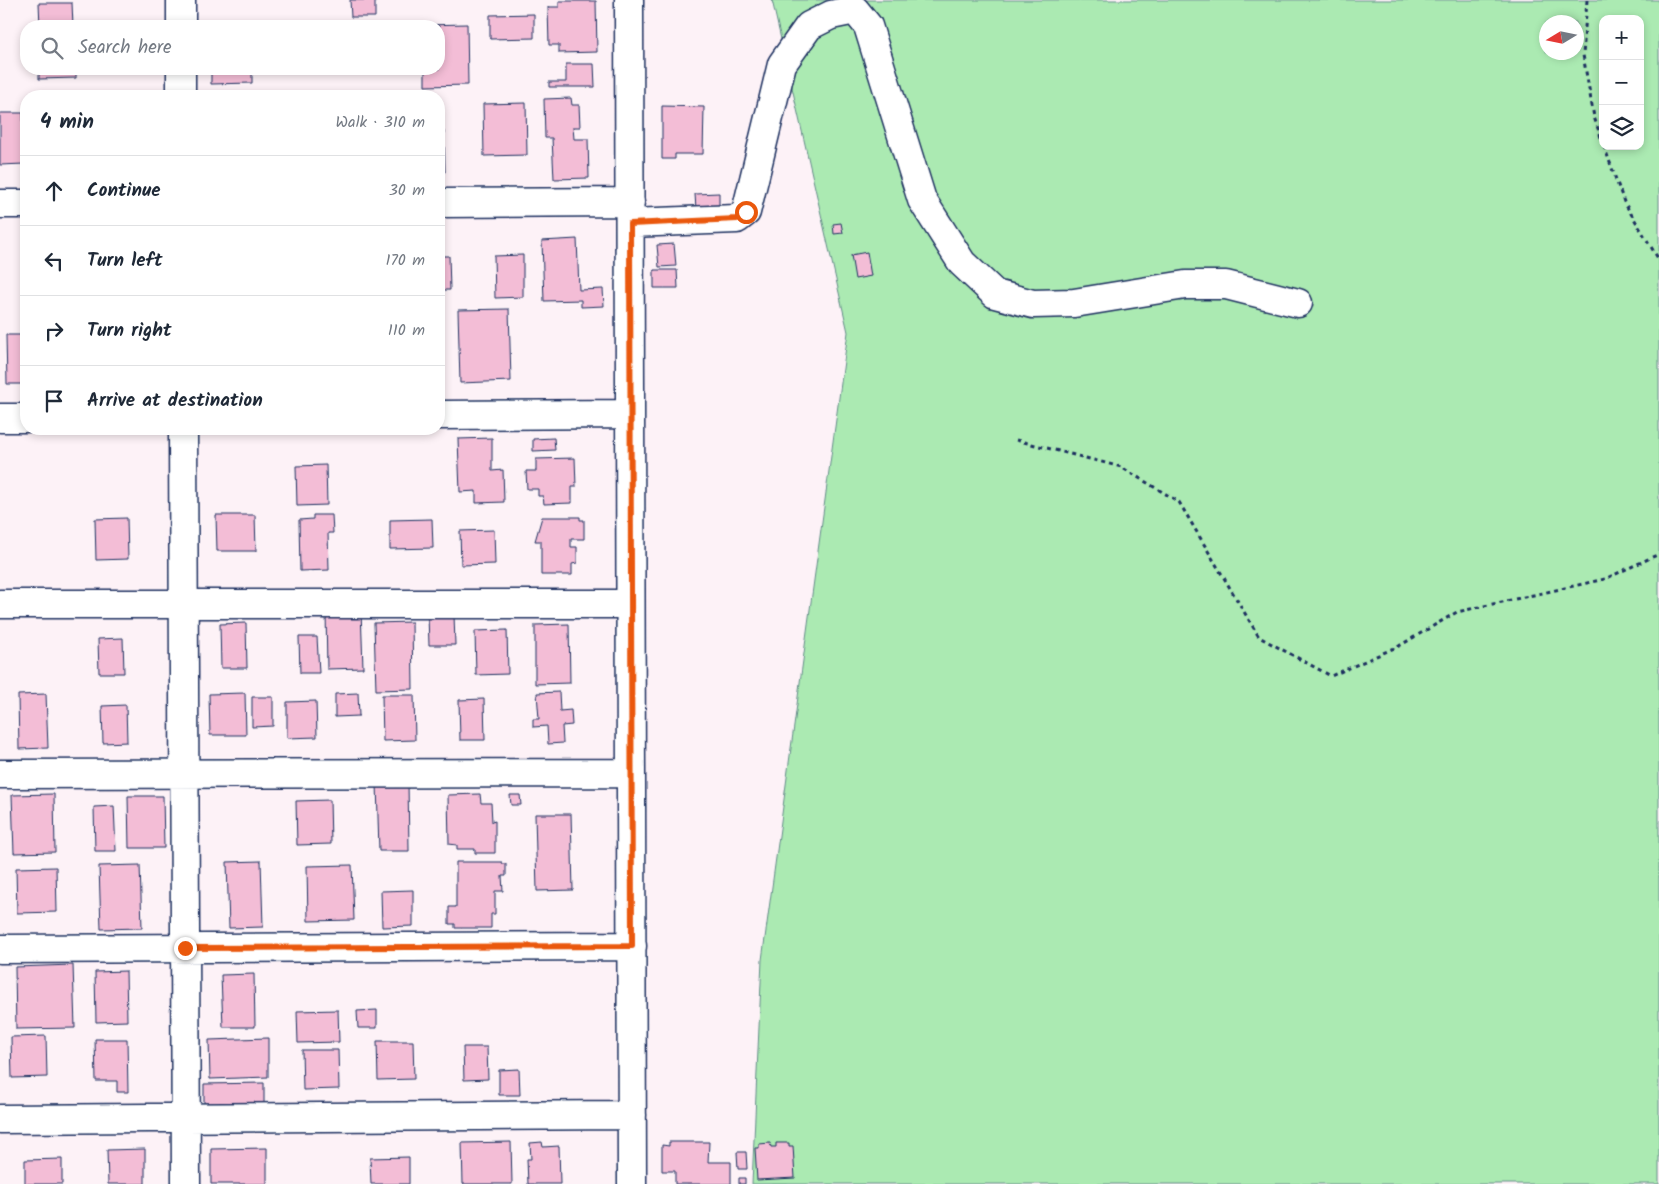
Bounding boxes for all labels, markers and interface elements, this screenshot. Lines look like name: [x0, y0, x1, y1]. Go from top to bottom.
north arrow: [1539, 15, 1584, 60]
map controls: [1599, 15, 1644, 150]
button: +: [1599, 15, 1644, 60]
search box: [20, 20, 445, 75]
text: Search here: [78, 33, 172, 63]
icon: search: [38, 34, 66, 62]
button: −: [1599, 60, 1644, 105]
button: layers: [1599, 105, 1644, 150]
text: 4 min: [40, 106, 94, 139]
text: Walk · 310 m: [336, 110, 425, 135]
text: Continue: [87, 176, 160, 206]
icon: ahead: [40, 177, 68, 205]
text: 30 m: [389, 178, 425, 203]
route start: [735, 201, 758, 224]
text: Turn left: [87, 246, 162, 276]
icon: left: [40, 247, 68, 275]
text: 170 m: [385, 248, 425, 273]
text: Turn right: [87, 316, 172, 346]
icon: right: [40, 317, 68, 345]
text: 110 m: [388, 318, 425, 343]
text: Arrive at destination: [87, 386, 263, 416]
icon: arrive: [40, 387, 68, 415]
route end: [174, 937, 197, 960]

